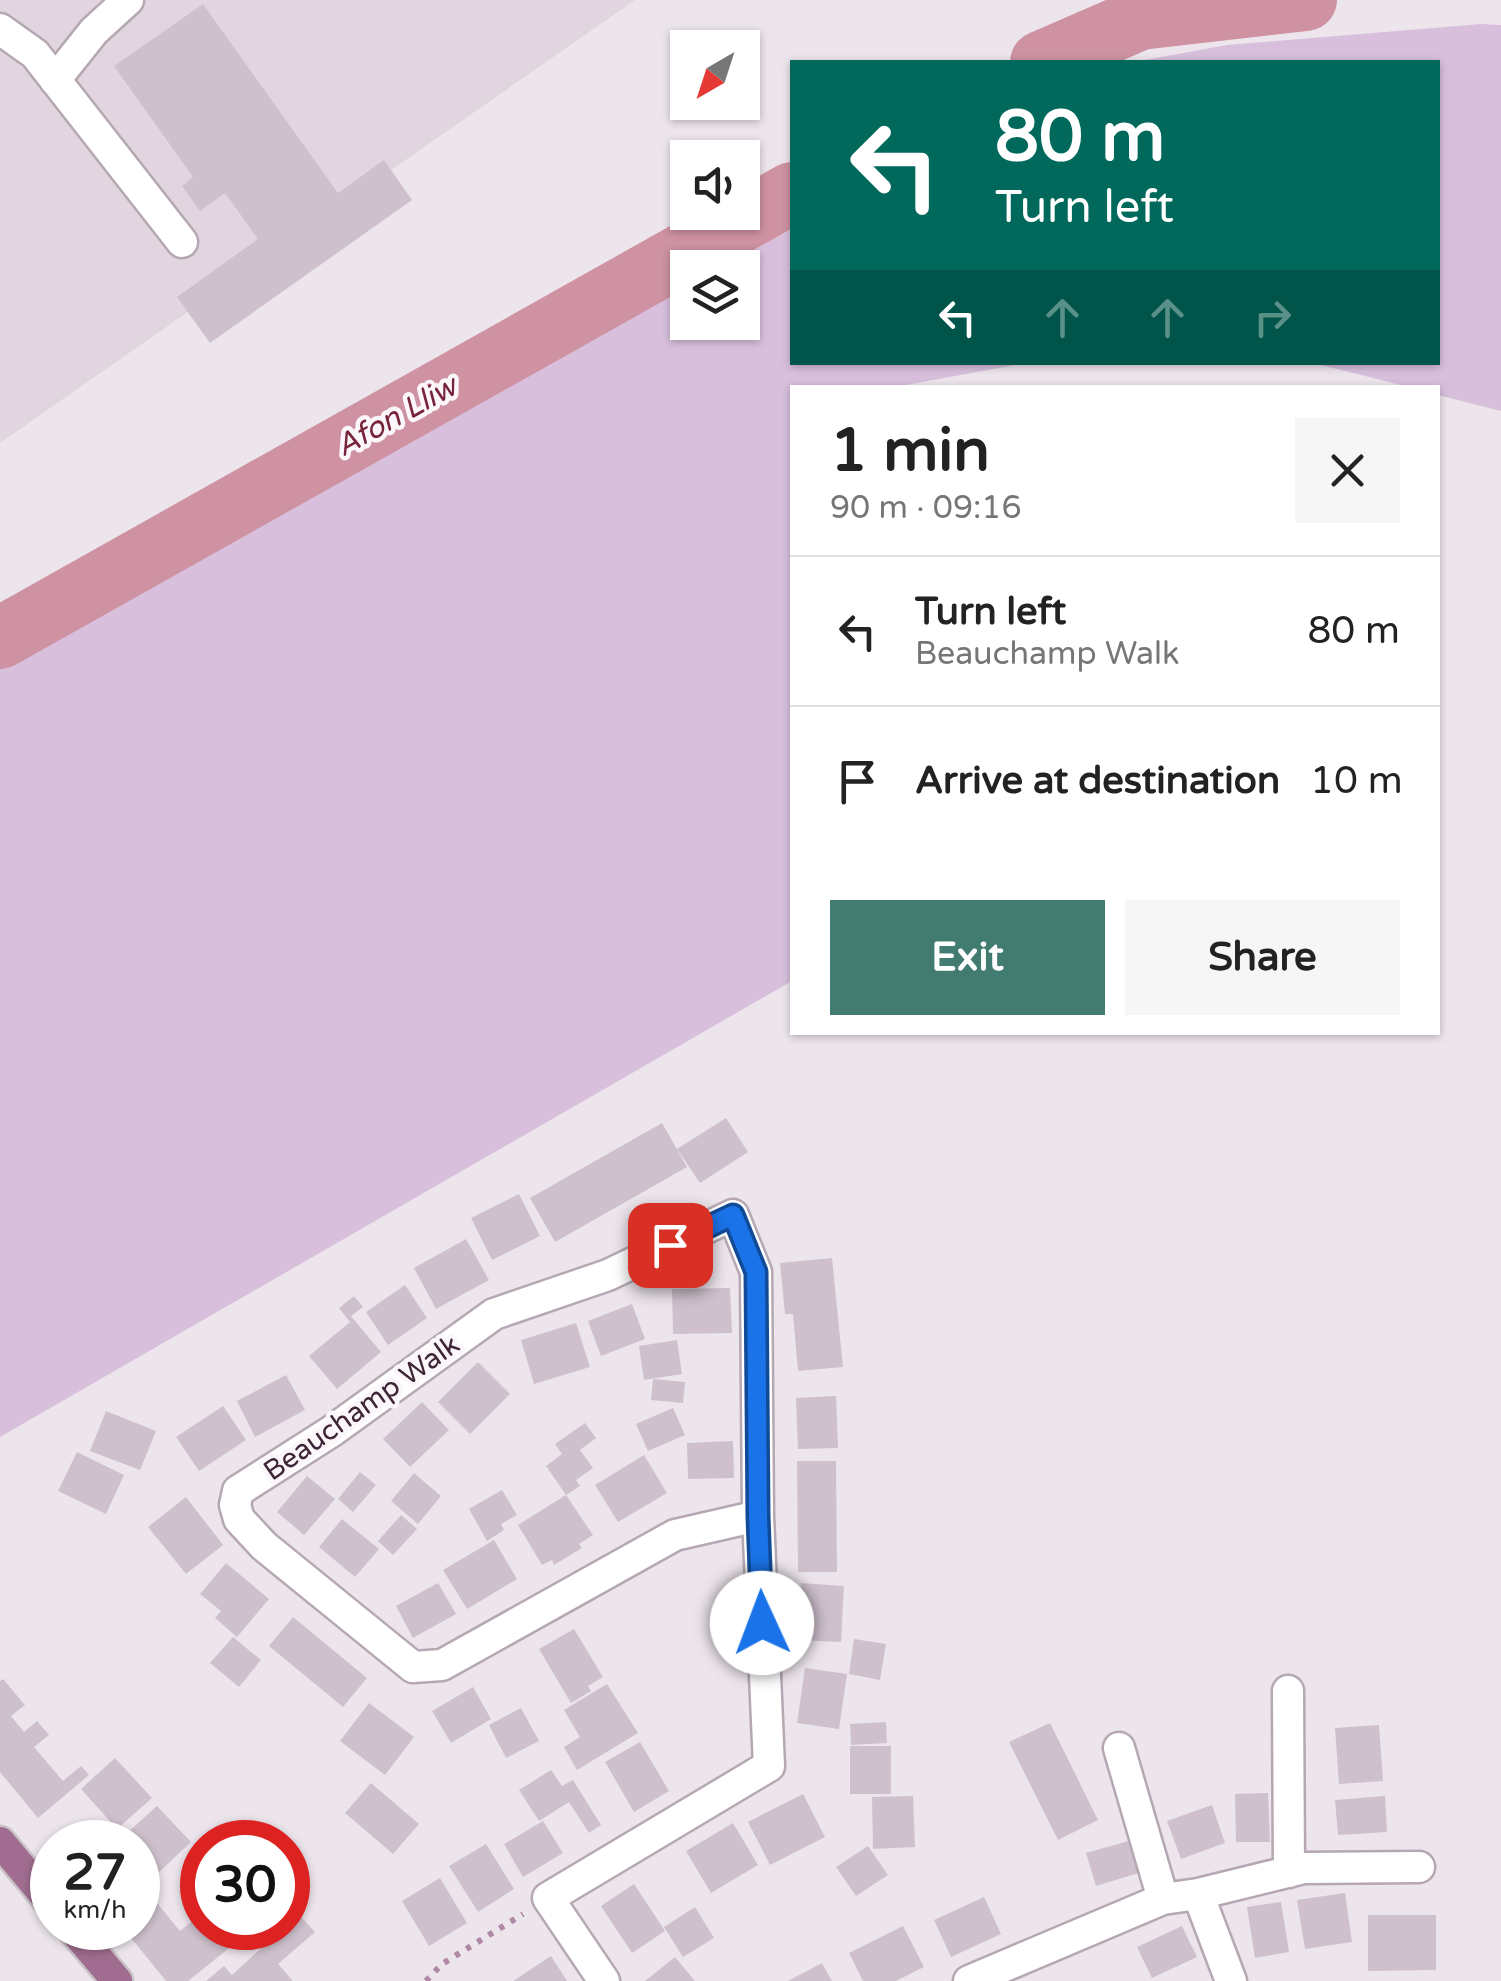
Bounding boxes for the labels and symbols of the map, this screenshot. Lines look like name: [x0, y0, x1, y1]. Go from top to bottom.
north arrow: [670, 30, 760, 120]
water label: Afon Lliw: [329, 367, 466, 465]
pin: [628, 1203, 713, 1288]
street label: Beauchamp Walk: [257, 1328, 466, 1488]
position arrow: [710, 1571, 814, 1675]
speed limit sign: 30: [180, 1820, 310, 1950]

